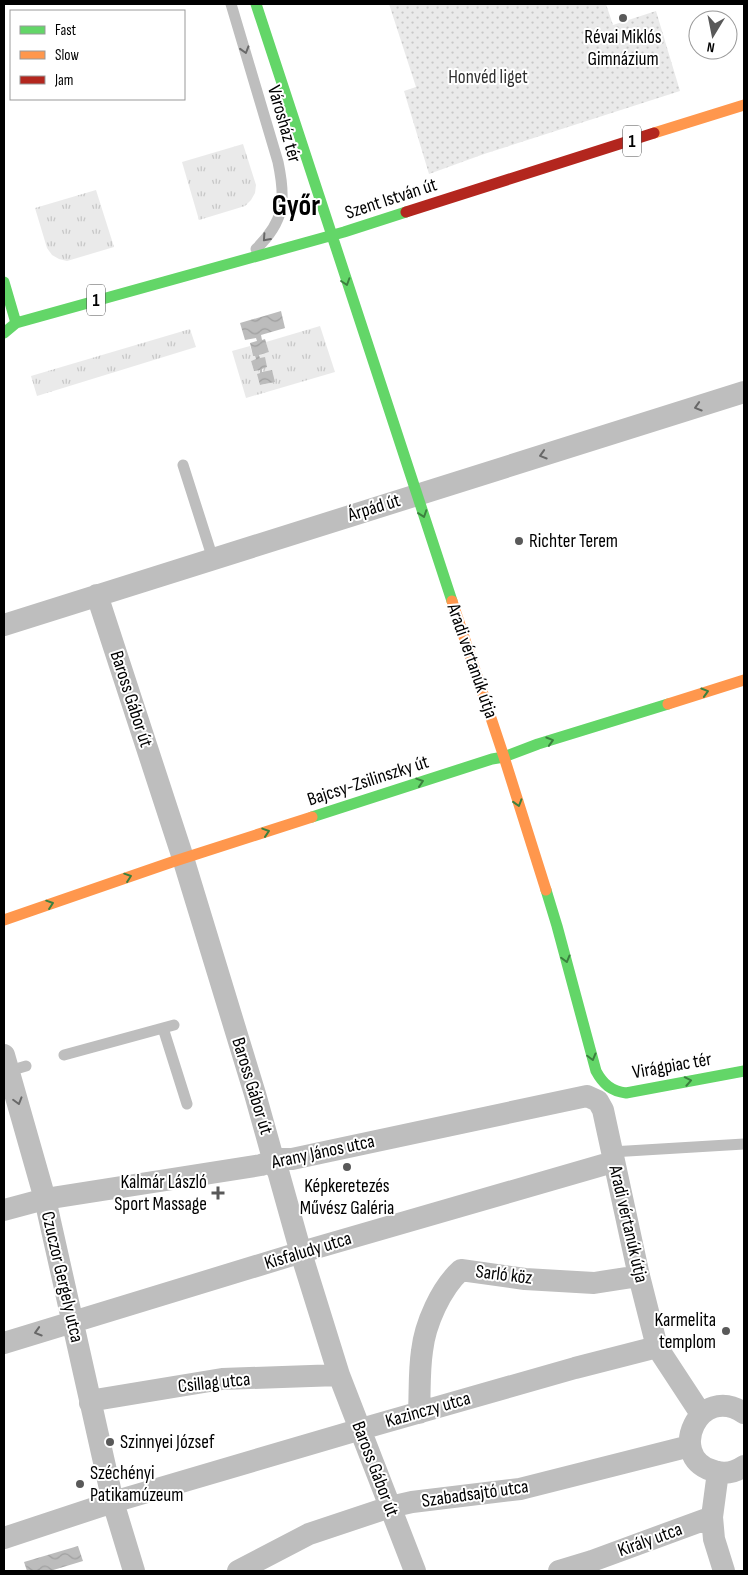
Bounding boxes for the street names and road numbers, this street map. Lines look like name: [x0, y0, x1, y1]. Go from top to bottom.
street label: Városház tér: [262, 83, 306, 166]
road number: 1: [623, 125, 641, 156]
street label: Szent István út: [342, 173, 440, 225]
road number: 1: [87, 284, 105, 316]
street label: Árpád út: [344, 489, 403, 527]
street label: Aradi vértanúk útja: [441, 600, 502, 721]
street label: Baross Gábor út: [105, 648, 157, 750]
street label: Bajcsy-Zsilinszky út: [304, 751, 432, 811]
street label: Baross Gábor út: [226, 1035, 278, 1137]
street label: Virágpiac tér: [631, 1048, 714, 1084]
street label: Arany János utca: [268, 1130, 377, 1174]
street label: Aradi vértanúk útja: [603, 1162, 653, 1285]
street label: Czuczor Gergely utca: [36, 1209, 88, 1345]
street label: Kisfaludy utca: [262, 1227, 354, 1275]
street label: Sarló köz: [474, 1260, 534, 1290]
street label: Csillag utca: [177, 1368, 251, 1398]
street label: Kazinczy utca: [383, 1387, 473, 1433]
street label: Baross Gábor út: [346, 1418, 404, 1520]
street label: Szabadsajtó utca: [420, 1475, 530, 1513]
street label: Király utca: [615, 1518, 685, 1562]

